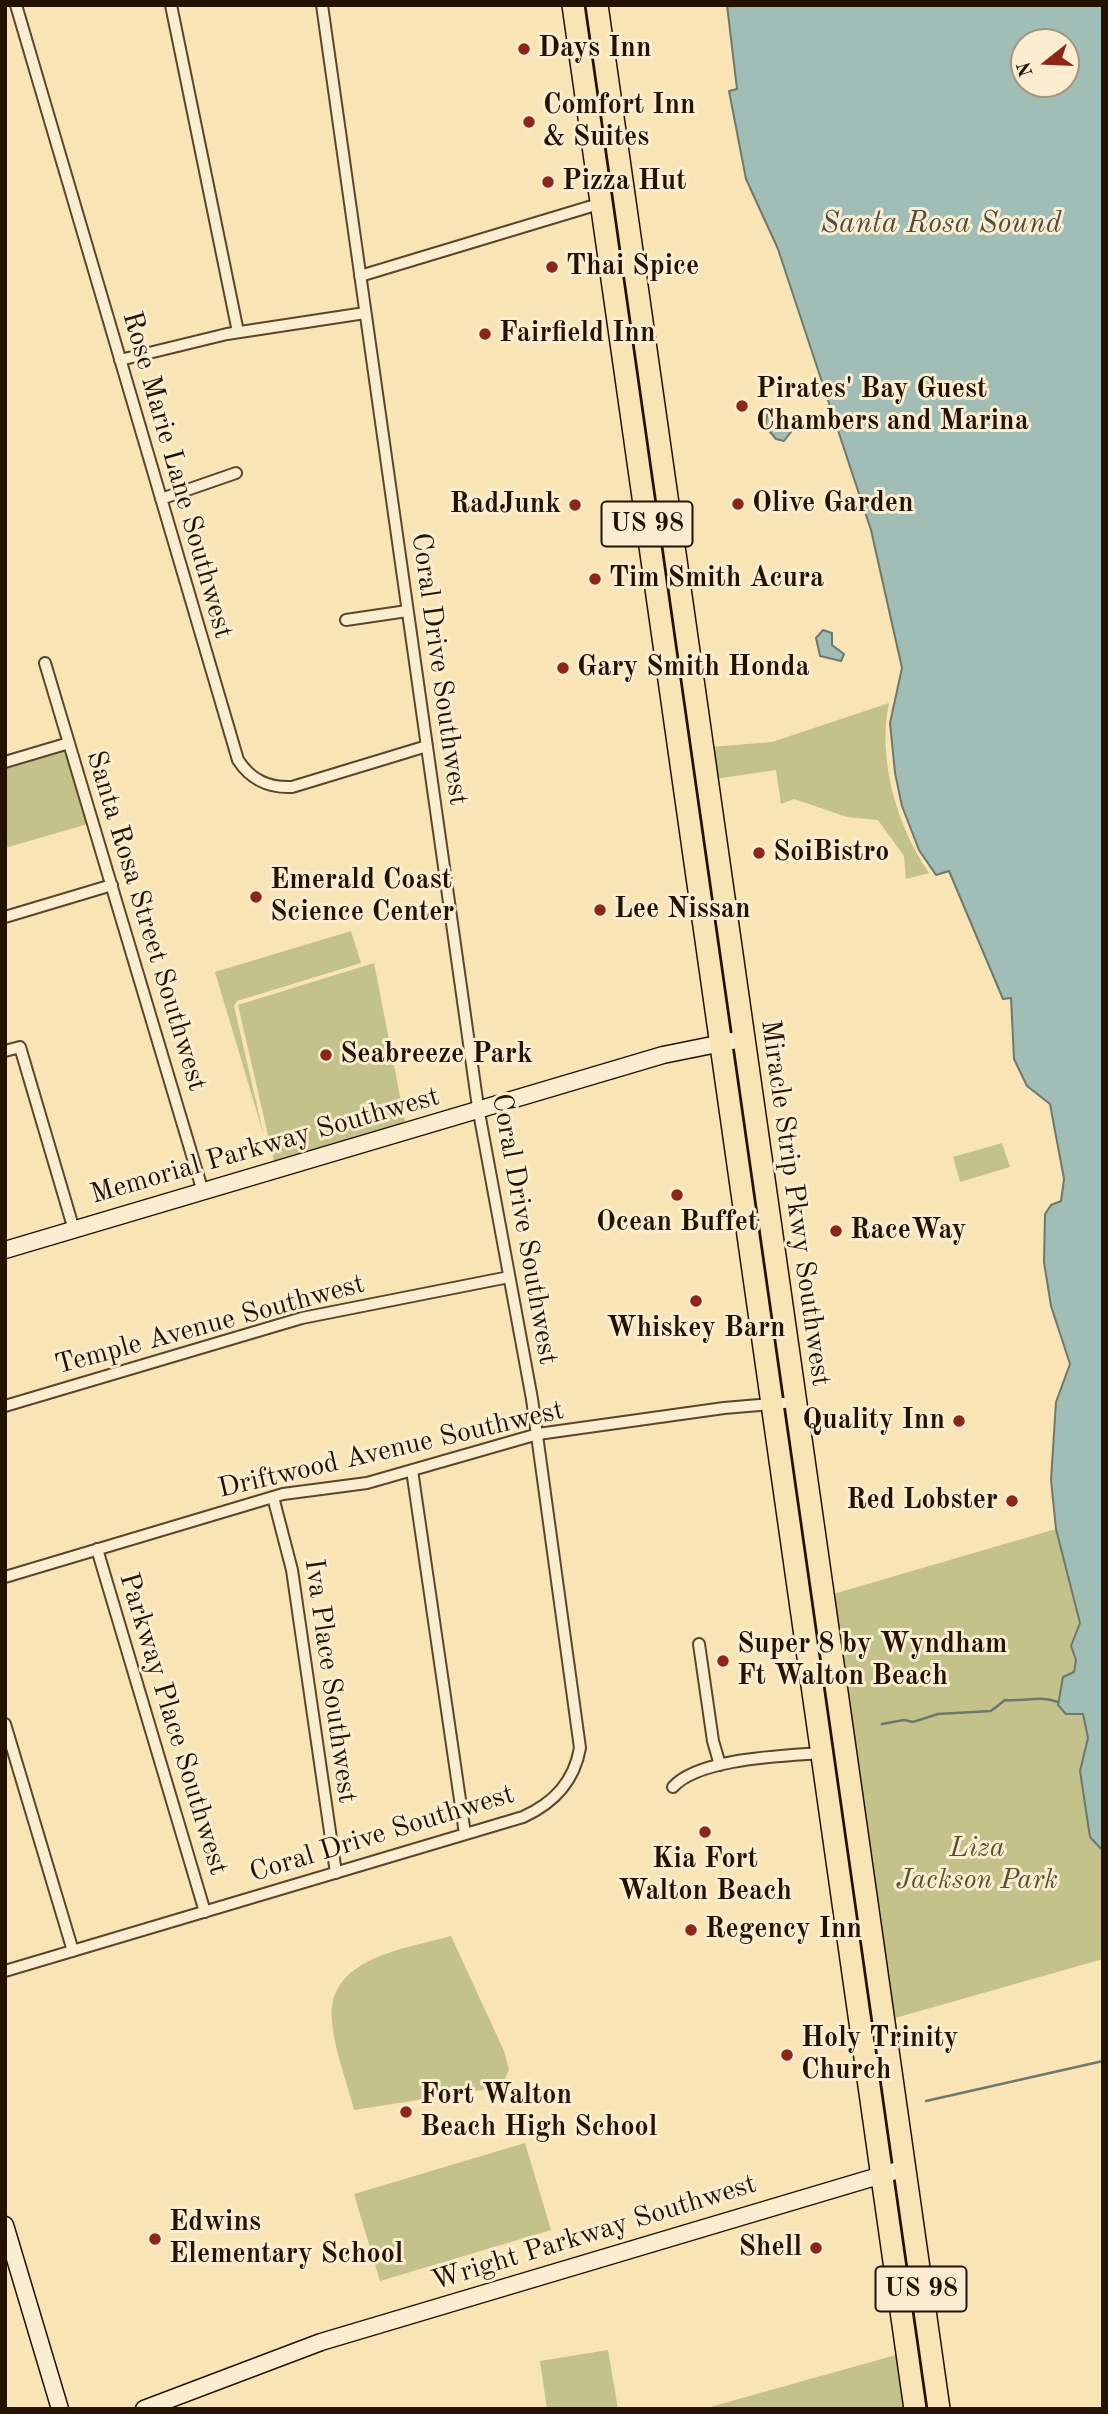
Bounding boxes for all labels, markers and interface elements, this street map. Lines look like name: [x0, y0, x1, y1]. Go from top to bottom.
north arrow: [1010, 28, 1080, 98]
place label: Days Inn: [538, 32, 651, 66]
marker: Days Inn: [516, 41, 532, 57]
text: N: [1015, 59, 1038, 79]
place label: Comfort Inn & Suites: [543, 89, 696, 155]
marker: Comfort Inn & Suites: [521, 114, 537, 130]
place label: Pizza Hut: [562, 165, 686, 199]
marker: Pizza Hut: [540, 174, 556, 190]
water label: Santa Rosa Sound: [820, 206, 1062, 242]
place label: Thai Spice: [566, 250, 699, 284]
marker: Thai Spice: [544, 259, 560, 275]
street label: Rose Marie Lane Southwest: [114, 308, 240, 642]
place label: Fairfield Inn: [499, 317, 655, 351]
marker: Fairfield Inn: [477, 326, 493, 342]
place label: Pirates' Bay Guest Chambers and Marina: [756, 373, 1029, 439]
marker: Pirates' Bay Guest Chambers and Marina: [734, 398, 750, 414]
place label: Olive Garden: [752, 487, 914, 521]
place label: RadJunk: [450, 488, 561, 522]
marker: Olive Garden: [730, 496, 746, 512]
marker: RadJunk: [567, 497, 583, 513]
road number: US 98: [602, 502, 692, 546]
street label: Coral Drive Southwest: [403, 531, 475, 807]
place label: Tim Smith Acura: [609, 562, 824, 596]
marker: Tim Smith Acura: [587, 571, 603, 587]
place label: Gary Smith Honda: [577, 651, 810, 685]
marker: Gary Smith Honda: [555, 660, 571, 676]
street label: Santa Rosa Street Southwest: [78, 747, 214, 1095]
place label: SoiBistro: [773, 836, 889, 870]
marker: SoiBistro: [751, 845, 767, 861]
place label: Emerald Coast Science Center: [270, 864, 455, 930]
marker: Emerald Coast Science Center: [248, 889, 264, 905]
place label: Lee Nissan: [614, 893, 751, 927]
marker: Lee Nissan: [592, 902, 608, 918]
street label: Miracle Strip Pkwy Southwest: [753, 1018, 837, 1388]
place label: Seabreeze Park: [340, 1038, 533, 1072]
marker: Seabreeze Park: [318, 1047, 334, 1063]
street label: Memorial Parkway Southwest: [86, 1080, 444, 1212]
street label: Coral Drive Southwest: [484, 1091, 564, 1367]
marker: Ocean Buffet: [669, 1187, 685, 1203]
place label: Ocean Buffet: [596, 1206, 758, 1240]
place label: RaceWay: [850, 1214, 967, 1248]
marker: RaceWay: [828, 1223, 844, 1239]
street label: Temple Avenue Southwest: [51, 1267, 369, 1383]
marker: Whiskey Barn: [688, 1293, 704, 1309]
place label: Whiskey Barn: [606, 1312, 786, 1346]
street label: Driftwood Avenue Southwest: [215, 1394, 567, 1506]
place label: Quality Inn: [802, 1404, 945, 1438]
marker: Quality Inn: [951, 1413, 967, 1429]
place label: Red Lobster: [846, 1484, 998, 1518]
marker: Red Lobster: [1004, 1493, 1020, 1509]
street label: Iva Place Southwest: [296, 1557, 364, 1805]
street label: Parkway Place Southwest: [111, 1569, 235, 1879]
place label: Super 8 by Wyndham Ft Walton Beach: [737, 1628, 1007, 1694]
marker: Super 8 by Wyndham Ft Walton Beach: [715, 1653, 731, 1669]
street label: Coral Drive Southwest: [246, 1778, 518, 1890]
marker: Kia Fort Walton Beach: [697, 1824, 713, 1840]
park label: Liza Jackson Park: [896, 1832, 1058, 1898]
place label: Kia Fort Walton Beach: [618, 1843, 792, 1909]
place label: Regency Inn: [705, 1913, 862, 1947]
marker: Regency Inn: [683, 1922, 699, 1938]
place label: Holy Trinity Church: [801, 2022, 959, 2088]
marker: Holy Trinity Church: [779, 2047, 795, 2063]
place label: Fort Walton Beach High School: [420, 2079, 657, 2145]
marker: Fort Walton Beach High School: [398, 2104, 414, 2120]
street label: Wright Parkway Southwest: [427, 2168, 761, 2298]
place label: Edwins Elementary School: [169, 2206, 403, 2272]
marker: Edwins Elementary School: [147, 2231, 163, 2247]
place label: Shell: [738, 2231, 802, 2265]
marker: Shell: [808, 2240, 824, 2256]
road number: US 98: [876, 2266, 967, 2312]

